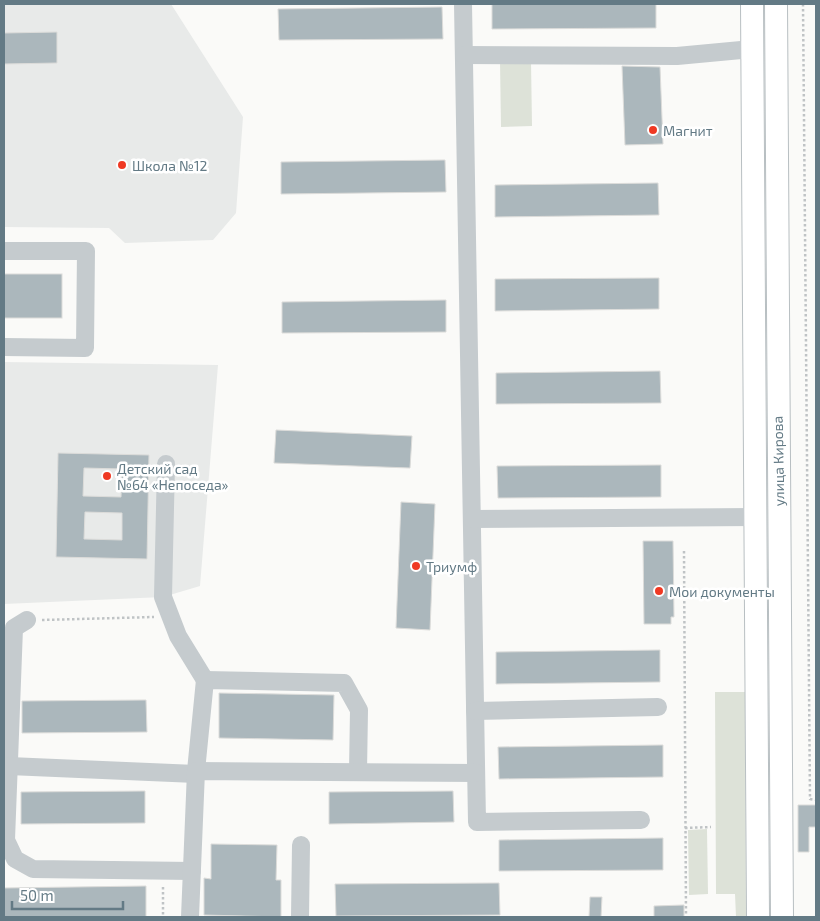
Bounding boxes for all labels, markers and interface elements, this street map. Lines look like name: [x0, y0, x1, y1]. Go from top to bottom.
place label: Магнит: [663, 122, 713, 139]
marker: Магнит: [647, 124, 659, 136]
place label: Школа №12: [132, 157, 208, 174]
marker: Школа №12: [116, 159, 128, 171]
street label: улица Кирова: [769, 416, 787, 506]
place label: Детский сад №64 «Непоседа»: [117, 460, 229, 493]
marker: Детский сад №64 «Непоседа»: [101, 470, 113, 482]
place label: Триумф: [426, 558, 477, 575]
marker: Триумф: [410, 560, 422, 572]
place label: Мои документы: [669, 583, 775, 600]
marker: Мои документы: [653, 585, 665, 597]
scale bar: [12, 878, 124, 910]
text: 50 m: [20, 886, 54, 904]

